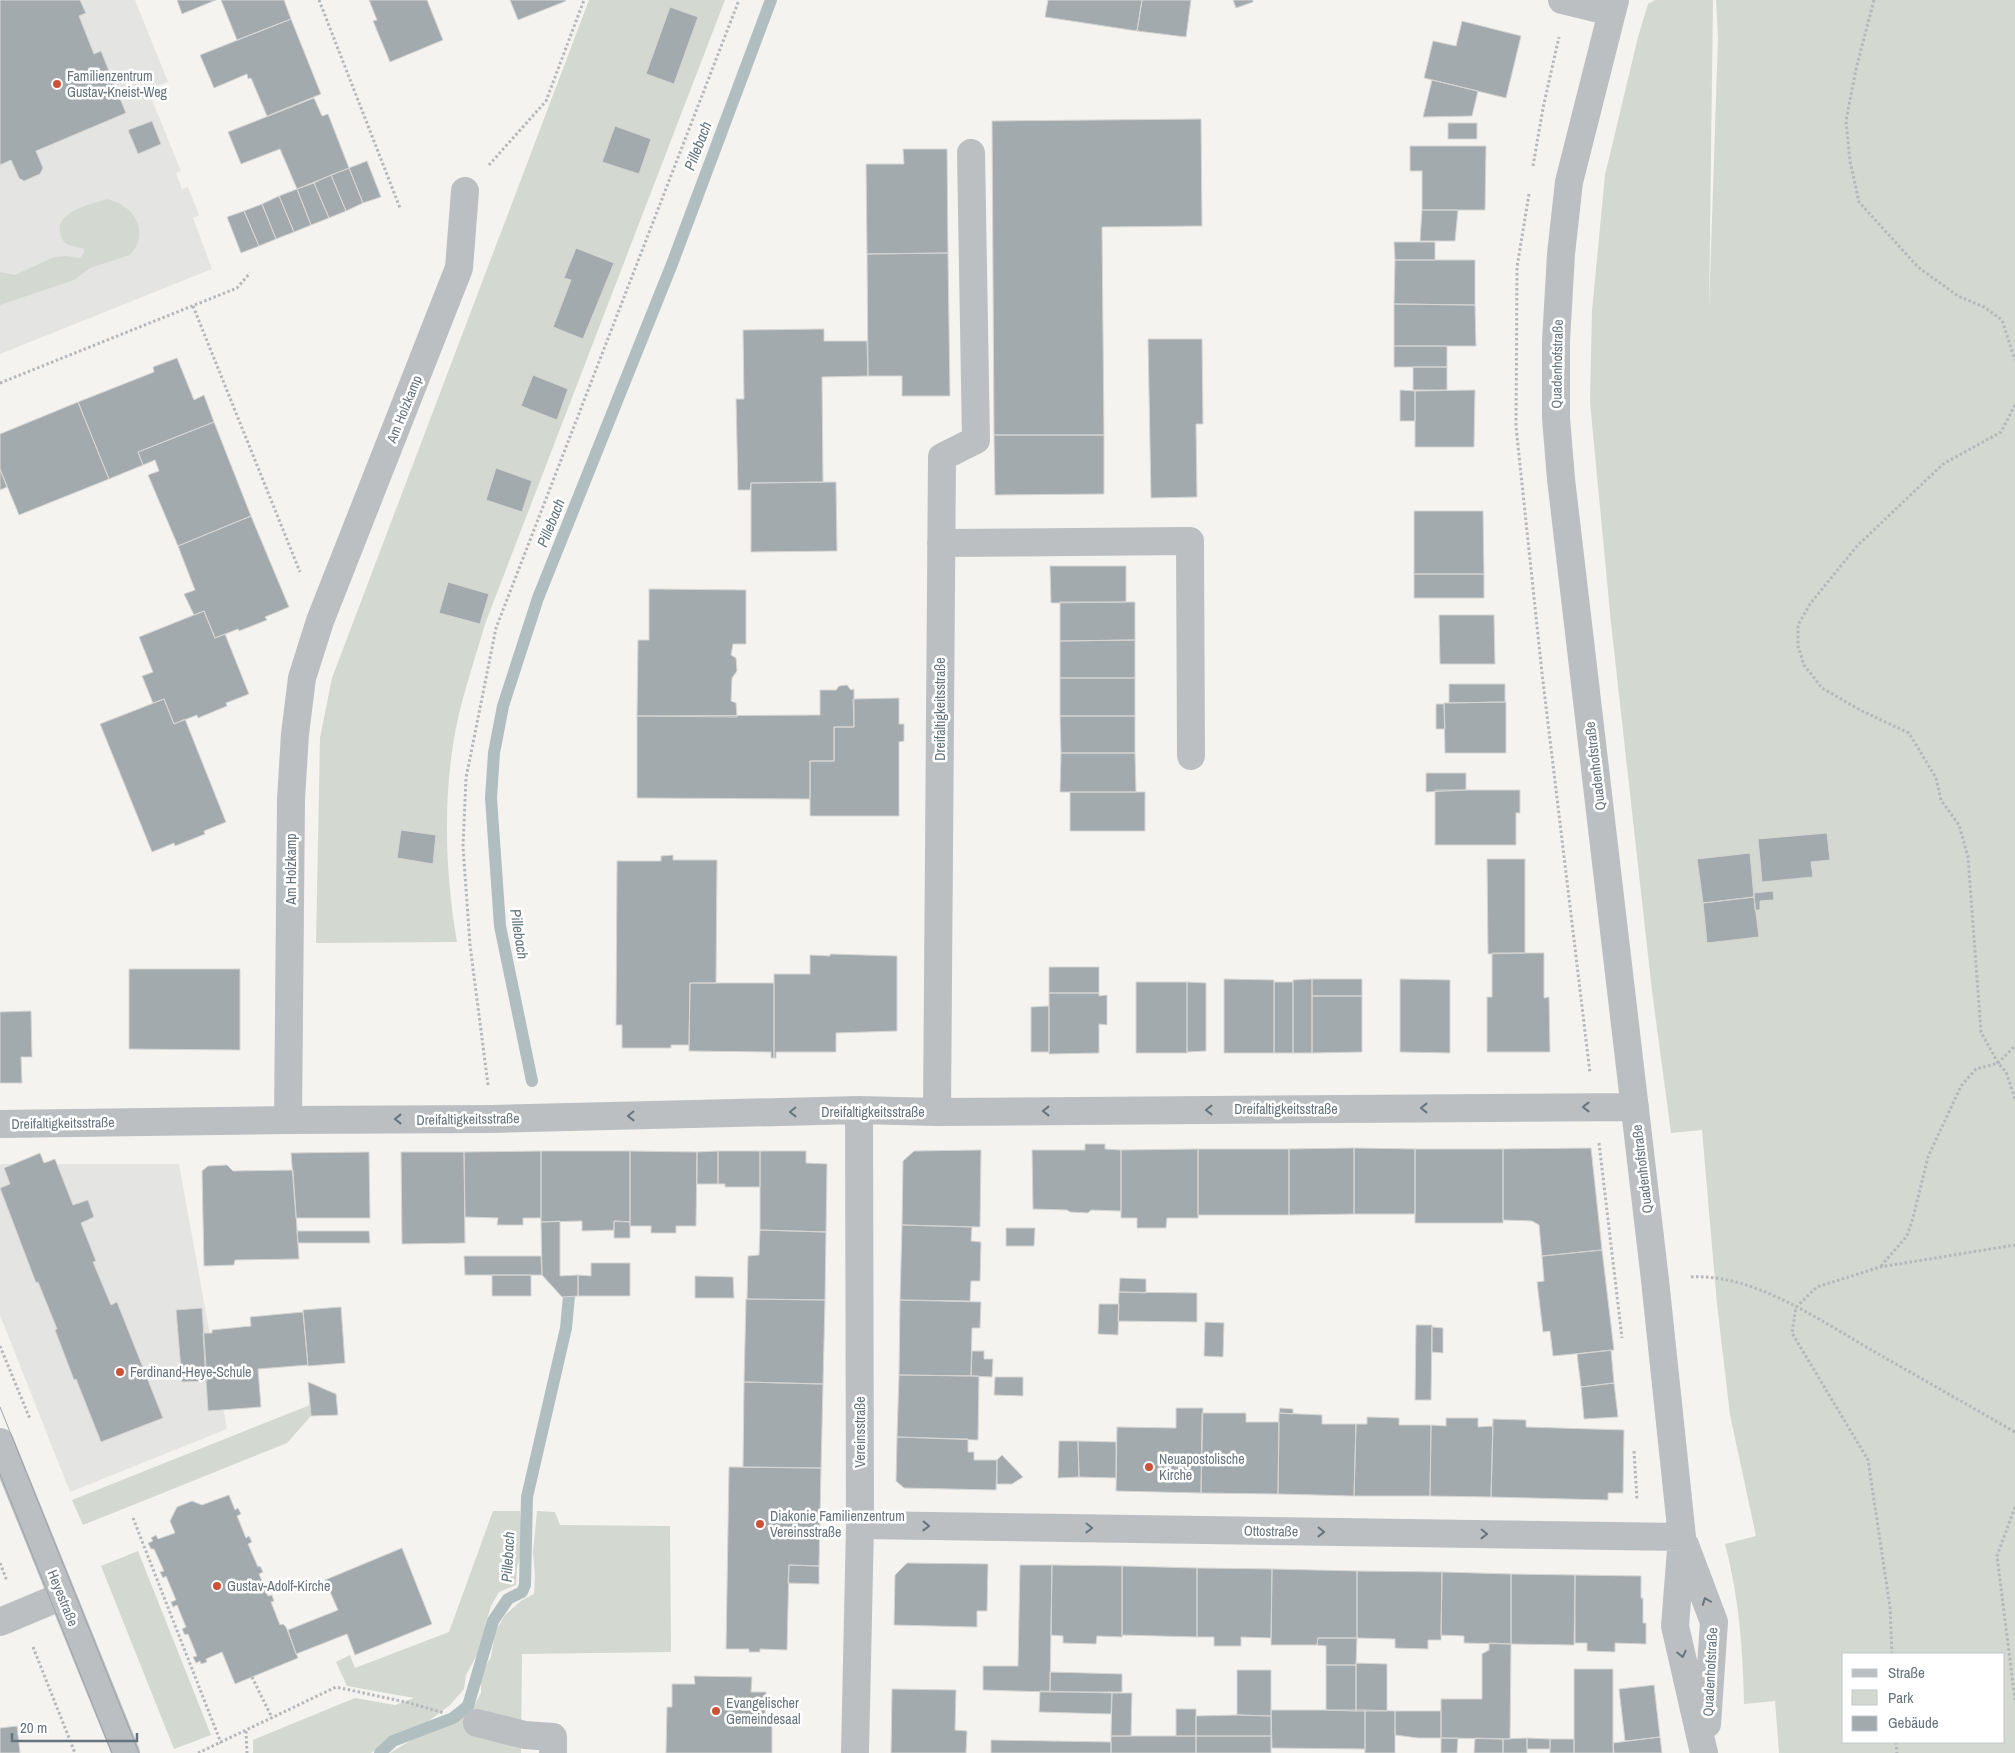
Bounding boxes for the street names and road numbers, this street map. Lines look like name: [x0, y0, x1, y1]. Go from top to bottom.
street label: Quadenhofstraße: [1547, 319, 1567, 409]
street label: Am Holzkamp: [382, 373, 426, 446]
street label: Dreifaltigkeitsstraße: [931, 657, 949, 761]
street label: Quadenhofstraße: [1581, 721, 1609, 811]
street label: Am Holzkamp: [282, 833, 300, 906]
street label: Dreifaltigkeitsstraße: [1234, 1100, 1338, 1118]
street label: Dreifaltigkeitsstraße: [821, 1103, 925, 1121]
street label: Dreifaltigkeitsstraße: [416, 1109, 520, 1129]
street label: Dreifaltigkeitsstraße: [11, 1113, 115, 1133]
street label: Quadenhofstraße: [1628, 1124, 1656, 1214]
street label: Vereinsstraße: [851, 1396, 869, 1468]
street label: Ottostraße: [1244, 1522, 1298, 1540]
street label: Heyestraße: [44, 1567, 82, 1629]
street label: Quadenhofstraße: [1699, 1627, 1721, 1717]

